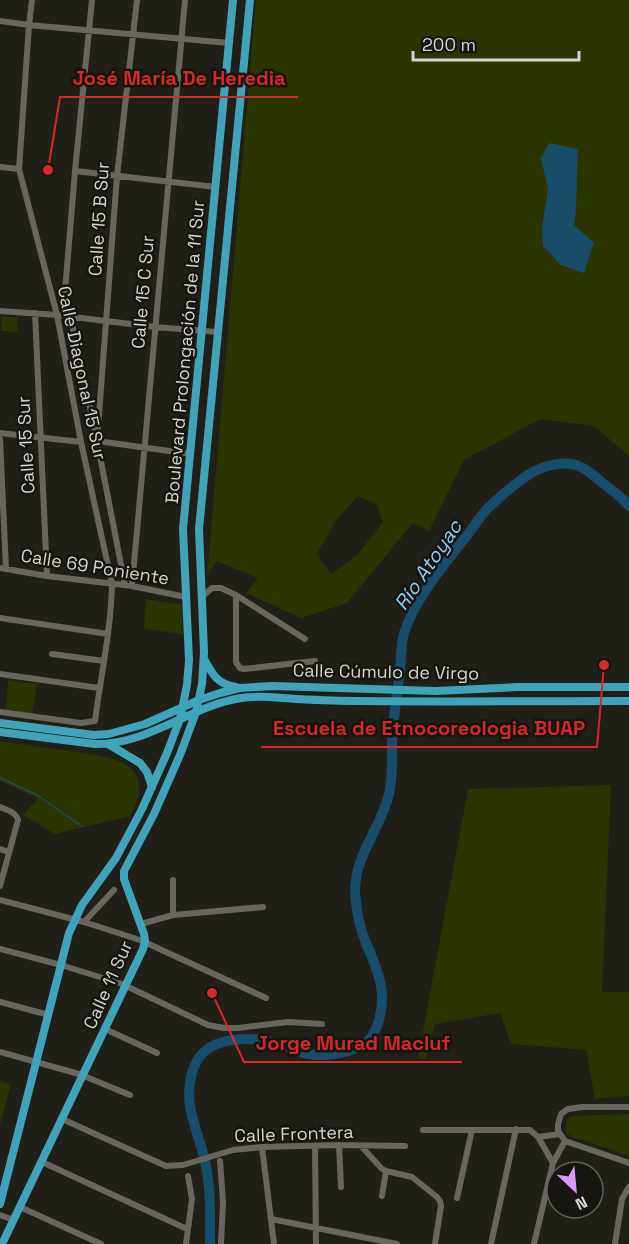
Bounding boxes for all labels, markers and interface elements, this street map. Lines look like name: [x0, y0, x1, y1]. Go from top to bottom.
scale bar: [413, 24, 580, 62]
text: 200 m: [422, 33, 476, 56]
callout: José María De Heredia: [60, 59, 298, 97]
text: José María De Heredia: [72, 65, 286, 91]
street label: Calle 15 B Sur: [83, 161, 114, 277]
street label: Boulevard Prolongación de la 11 Sur: [160, 199, 209, 505]
street label: Calle 15 C Sur: [126, 234, 159, 350]
street label: Calle Diagonal 15 Sur: [53, 284, 112, 462]
street label: Calle 15 Sur: [11, 395, 40, 494]
water label: Río Atoyac: [388, 514, 468, 615]
street label: Calle 69 Poniente: [19, 543, 171, 590]
street label: Calle Cúmulo de Virgo: [293, 658, 479, 685]
callout: Escuela de Etnocoreologia BUAP: [261, 709, 597, 747]
text: Escuela de Etnocoreologia BUAP: [273, 715, 585, 741]
street label: Calle 11 Sur: [78, 937, 137, 1033]
callout: Jorge Murad Macluf: [244, 1024, 462, 1062]
text: Jorge Murad Macluf: [256, 1030, 451, 1056]
street label: Calle Frontera: [234, 1120, 354, 1147]
north arrow: [545, 1160, 605, 1220]
text: N: [572, 1191, 591, 1215]

